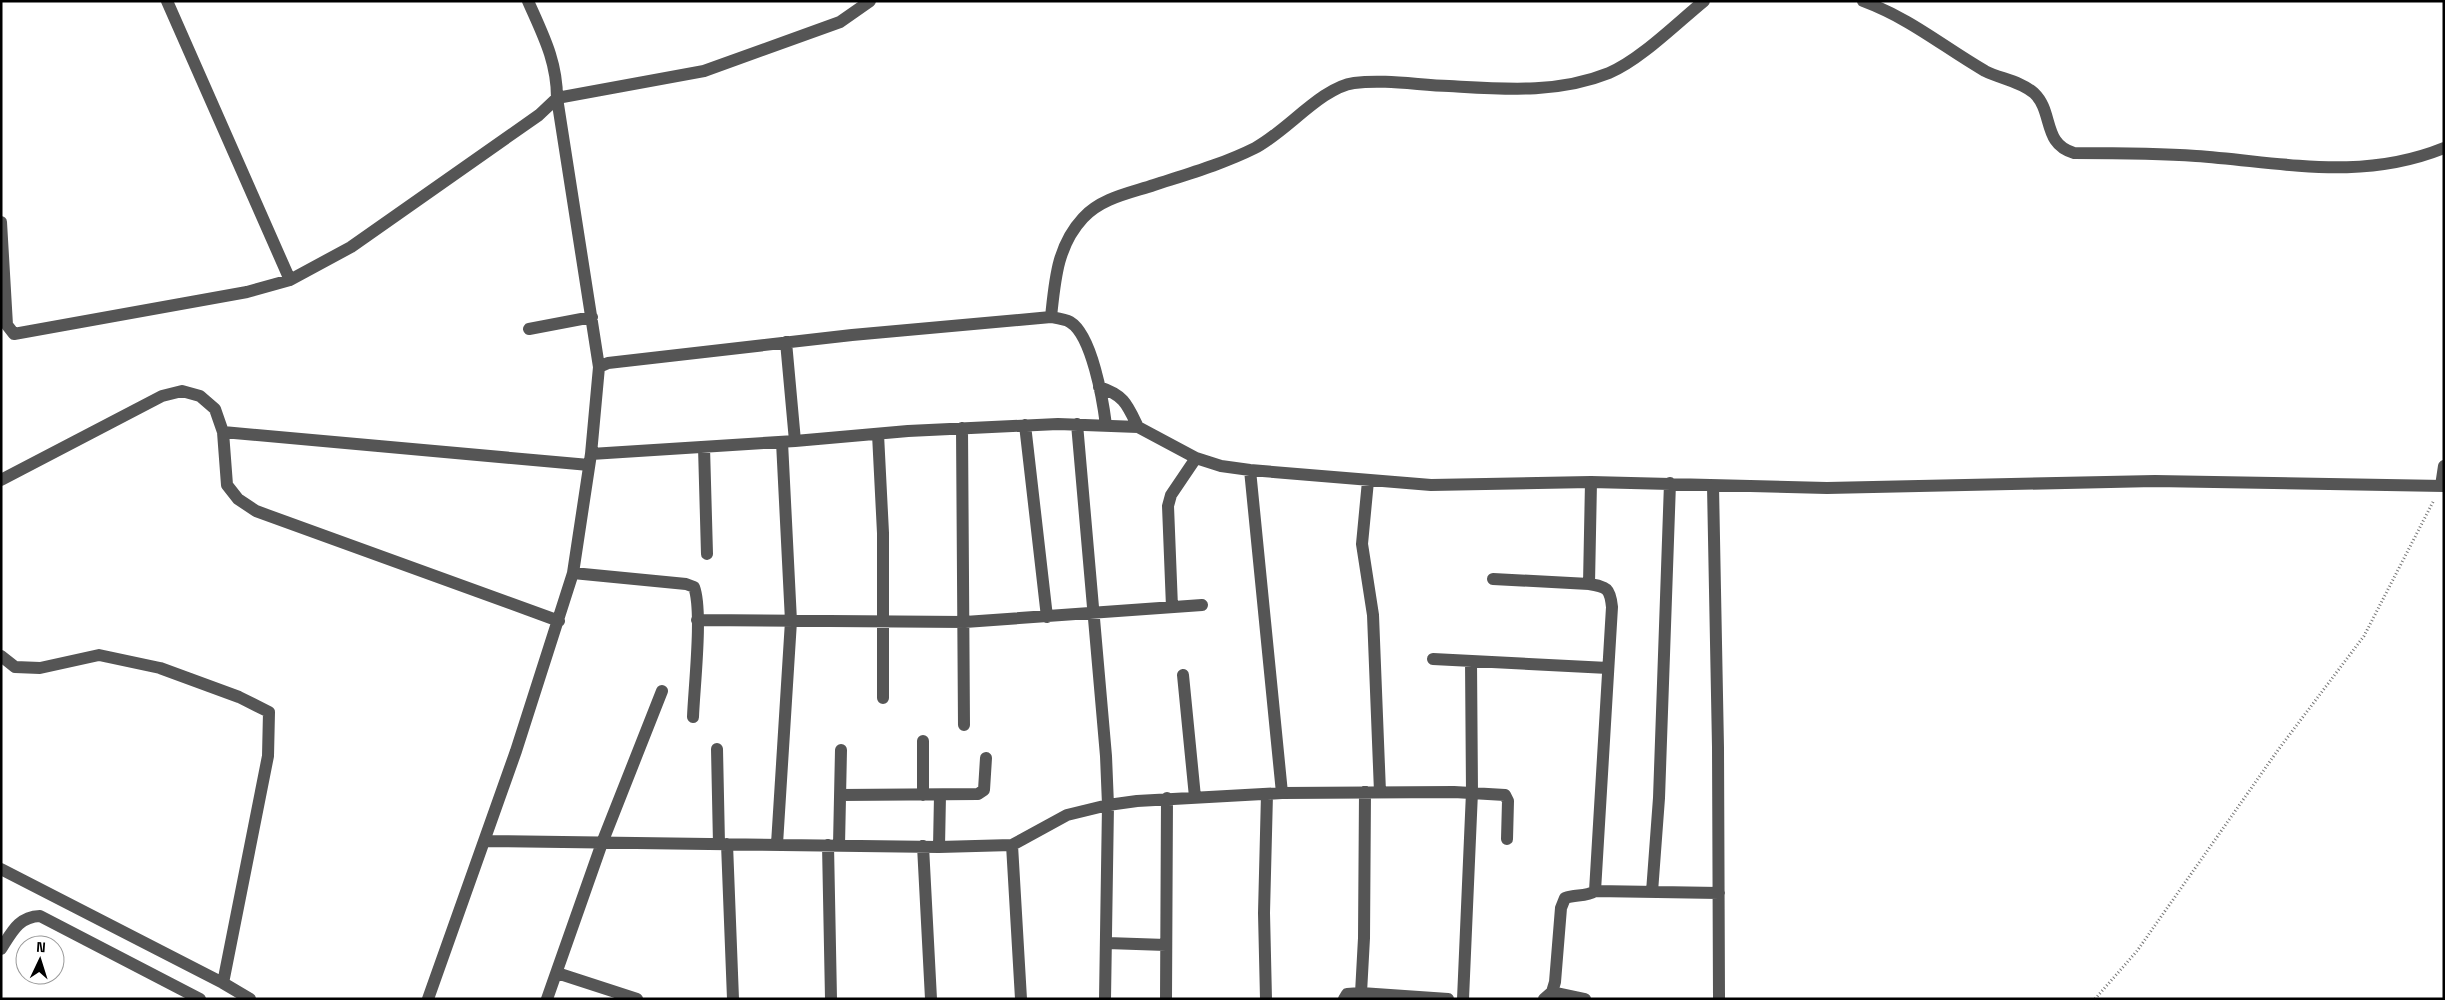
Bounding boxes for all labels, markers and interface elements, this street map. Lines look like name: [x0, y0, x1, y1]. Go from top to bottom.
north arrow: [15, 935, 65, 985]
text: N: [36, 938, 46, 956]

